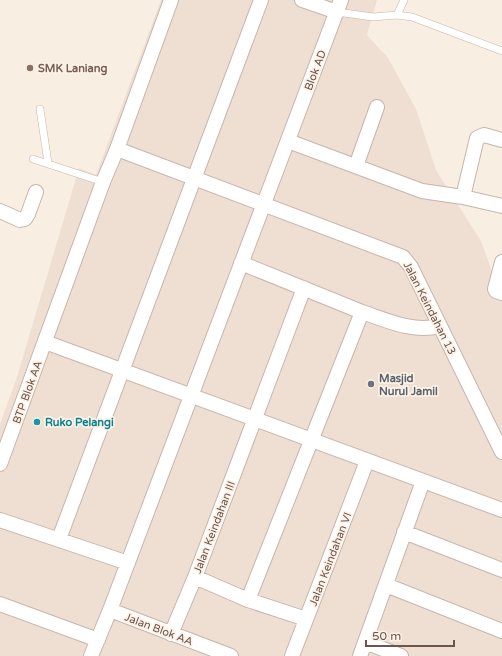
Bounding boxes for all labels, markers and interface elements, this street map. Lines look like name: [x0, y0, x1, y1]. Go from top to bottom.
street label: Blok AD: [302, 48, 329, 92]
place label: SMK Laniang: [38, 62, 107, 76]
marker: SMK Laniang: [25, 63, 35, 73]
street label: Jalan Keindahan 13: [401, 260, 459, 357]
street label: BTP Blok AA: [10, 359, 45, 425]
place label: Masjid Nurul Jamil: [379, 372, 438, 398]
marker: Masjid Nurul Jamil: [366, 379, 376, 389]
place label: Ruko Pelangi: [45, 416, 114, 430]
marker: Ruko Pelangi: [32, 417, 42, 427]
street label: Jalan Keindahan III: [191, 479, 238, 575]
street label: Jalan Keindahan VI: [307, 511, 354, 608]
street label: Jalan Blok AA: [123, 611, 195, 648]
scale bar: [366, 622, 454, 648]
text: 50 m: [372, 629, 401, 643]

